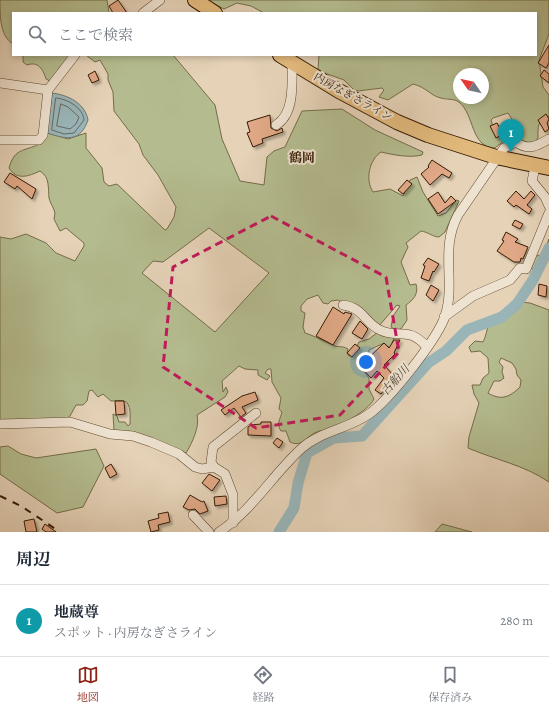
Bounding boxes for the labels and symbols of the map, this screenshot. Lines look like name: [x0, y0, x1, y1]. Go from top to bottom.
north arrow: [453, 68, 489, 104]
street label: 内房なぎさライン: [311, 69, 395, 125]
pin: 1: [498, 119, 524, 152]
district label: 鶴岡: [289, 149, 315, 166]
your location: [356, 352, 376, 372]
water label: 古船川: [377, 360, 414, 399]

